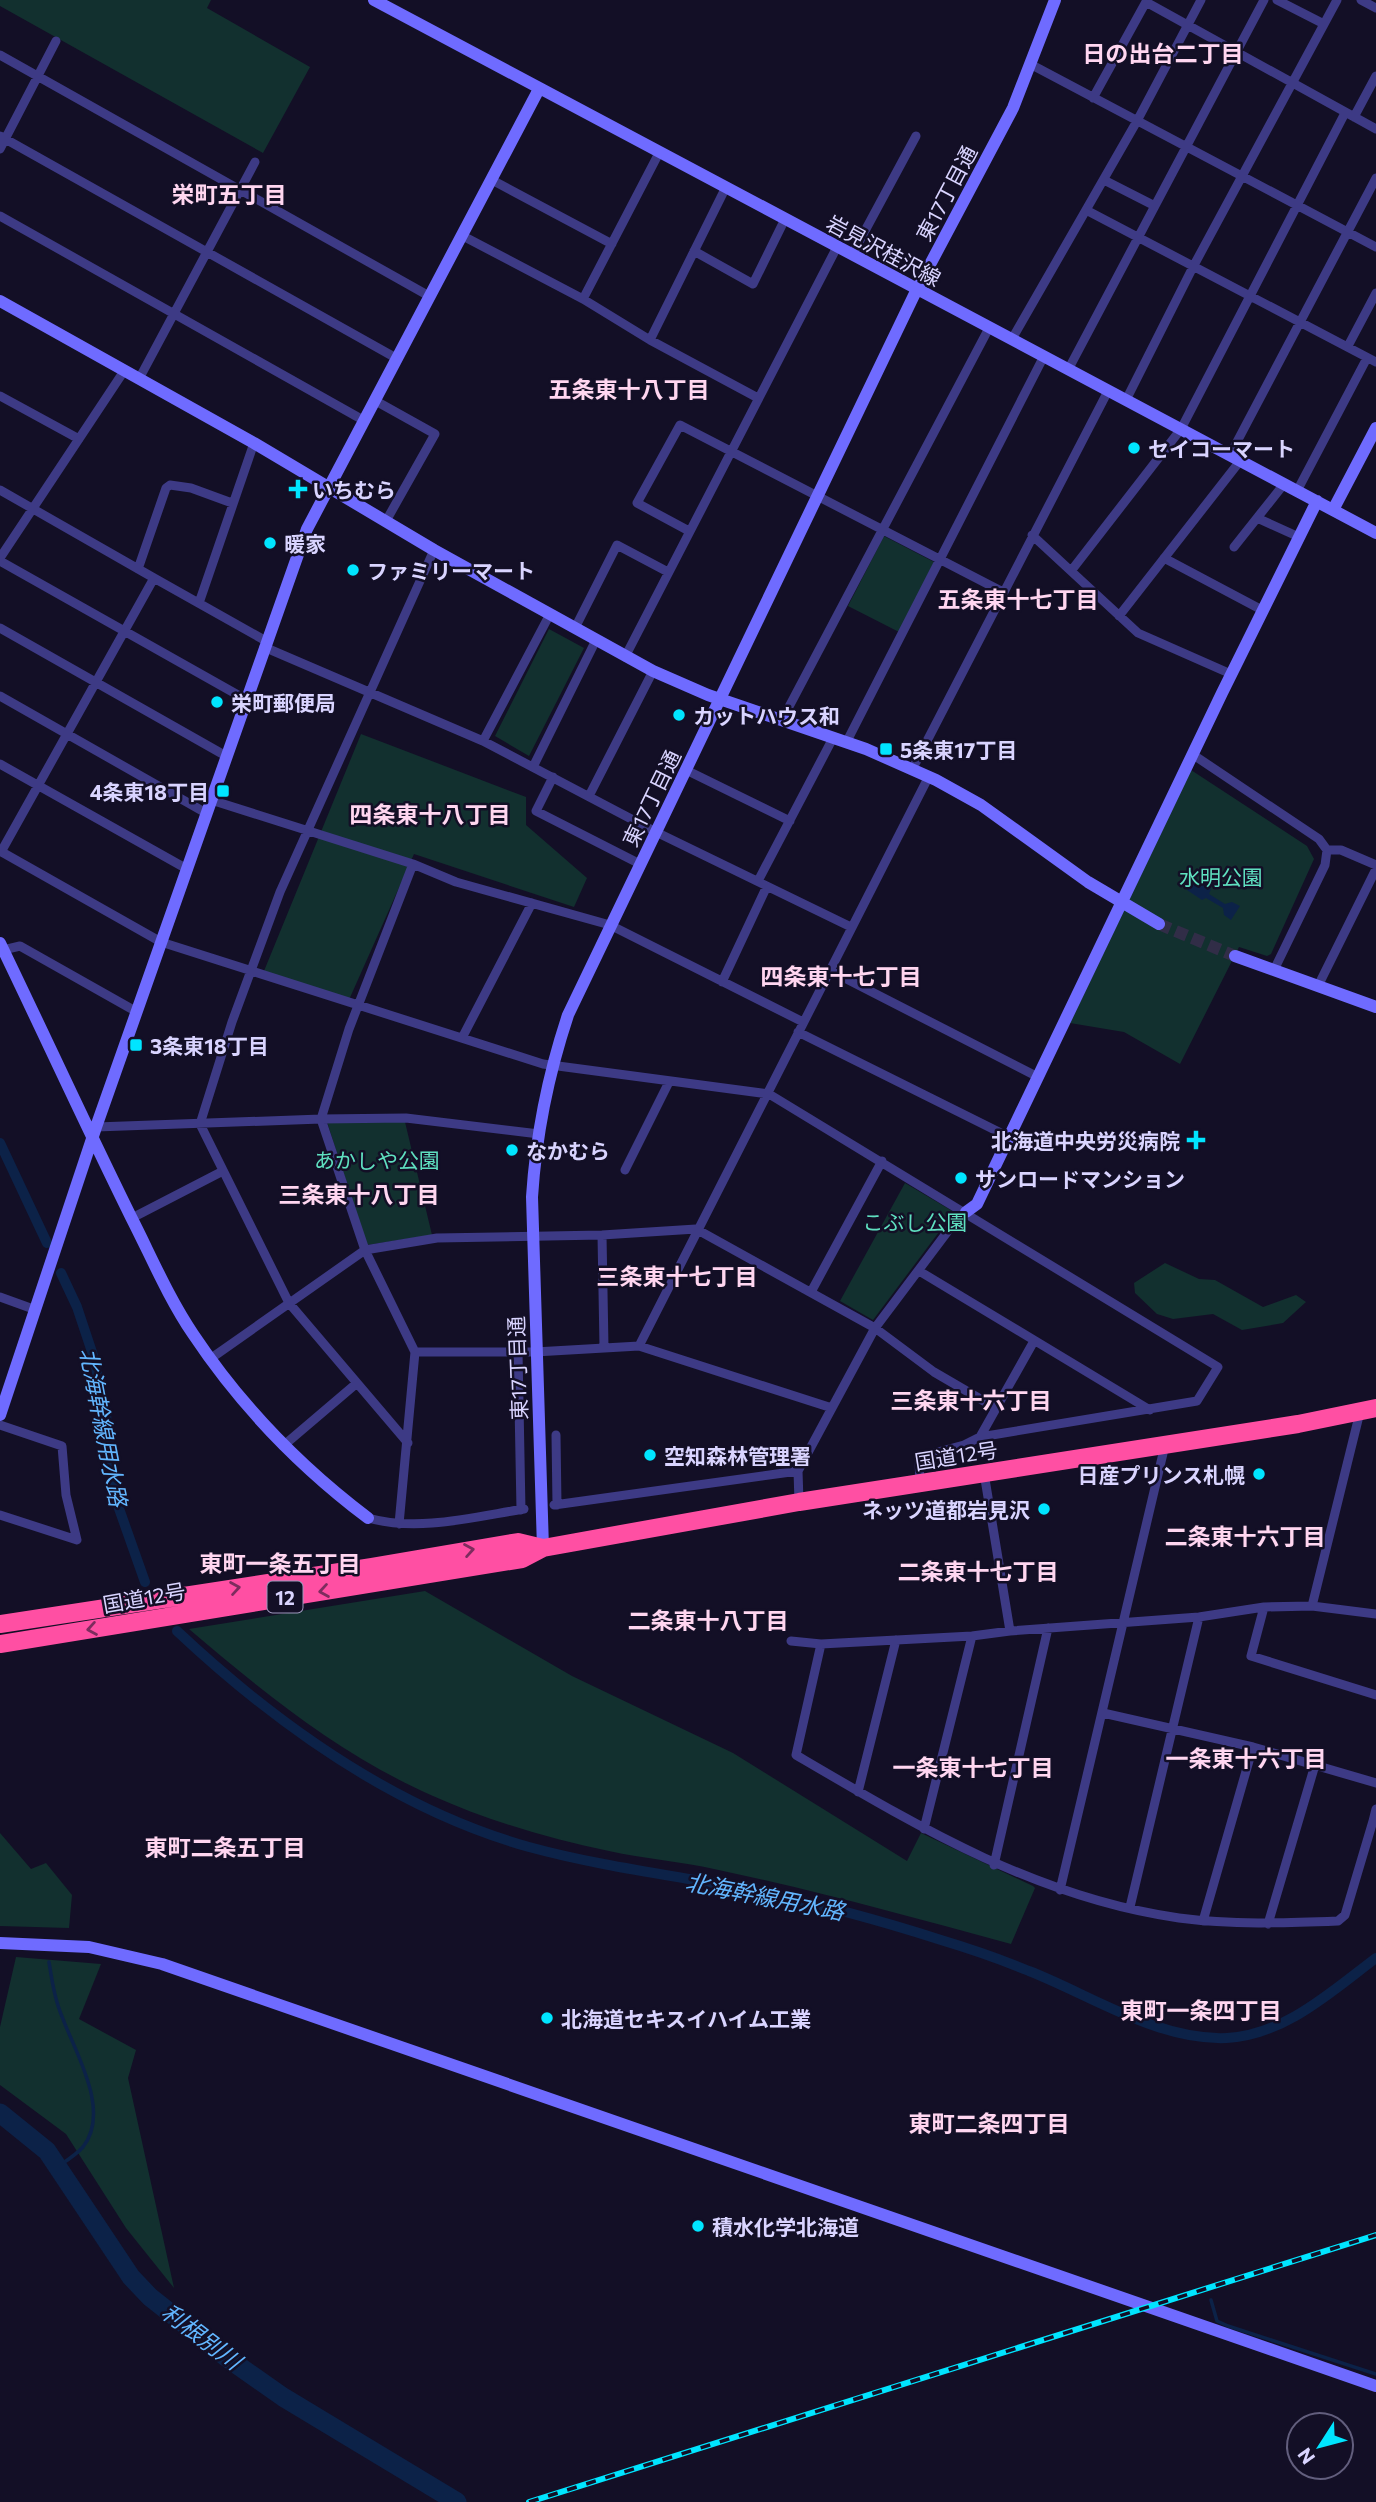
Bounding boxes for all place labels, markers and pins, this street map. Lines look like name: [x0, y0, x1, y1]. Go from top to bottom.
place label: セイコーマート: [1148, 436, 1295, 461]
marker: セイコーマート: [1126, 440, 1142, 456]
place label: いちむら: [312, 477, 396, 502]
marker: いちむら: [290, 481, 306, 497]
place label: 暖家: [284, 531, 326, 556]
marker: 暖家: [262, 535, 278, 551]
place label: ファミリーマート: [367, 558, 535, 583]
marker: ファミリーマート: [345, 562, 361, 578]
place label: 栄町郵便局: [231, 690, 336, 715]
marker: 栄町郵便局: [209, 694, 225, 710]
place label: カットハウス和: [693, 703, 840, 728]
marker: カットハウス和: [671, 707, 687, 723]
place label: 5条東17丁目: [900, 737, 1017, 762]
marker: 5条東17丁目: [878, 741, 894, 757]
place label: 4条東18丁目: [90, 779, 209, 804]
marker: 4条東18丁目: [215, 783, 231, 799]
place label: 3条東18丁目: [150, 1033, 269, 1058]
marker: 3条東18丁目: [128, 1037, 144, 1053]
place label: 北海道中央労災病院: [991, 1128, 1180, 1153]
marker: 北海道中央労災病院: [1186, 1130, 1206, 1150]
place label: なかむら: [526, 1138, 610, 1163]
marker: なかむら: [504, 1142, 520, 1158]
place label: サンロードマンション: [975, 1166, 1185, 1191]
marker: サンロードマンション: [953, 1170, 969, 1186]
place label: 空知森林管理署: [664, 1443, 811, 1468]
marker: 空知森林管理署: [642, 1447, 658, 1463]
place label: 日産プリンス札幌: [1077, 1462, 1245, 1487]
marker: 日産プリンス札幌: [1251, 1466, 1267, 1482]
place label: ネッツ道都岩見沢: [862, 1497, 1030, 1522]
marker: ネッツ道都岩見沢: [1036, 1501, 1052, 1517]
place label: 北海道セキスイハイム工業: [561, 2006, 811, 2031]
marker: 北海道セキスイハイム工業: [539, 2010, 555, 2026]
place label: 積水化学北海道: [712, 2214, 859, 2239]
marker: 積水化学北海道: [690, 2218, 706, 2234]

